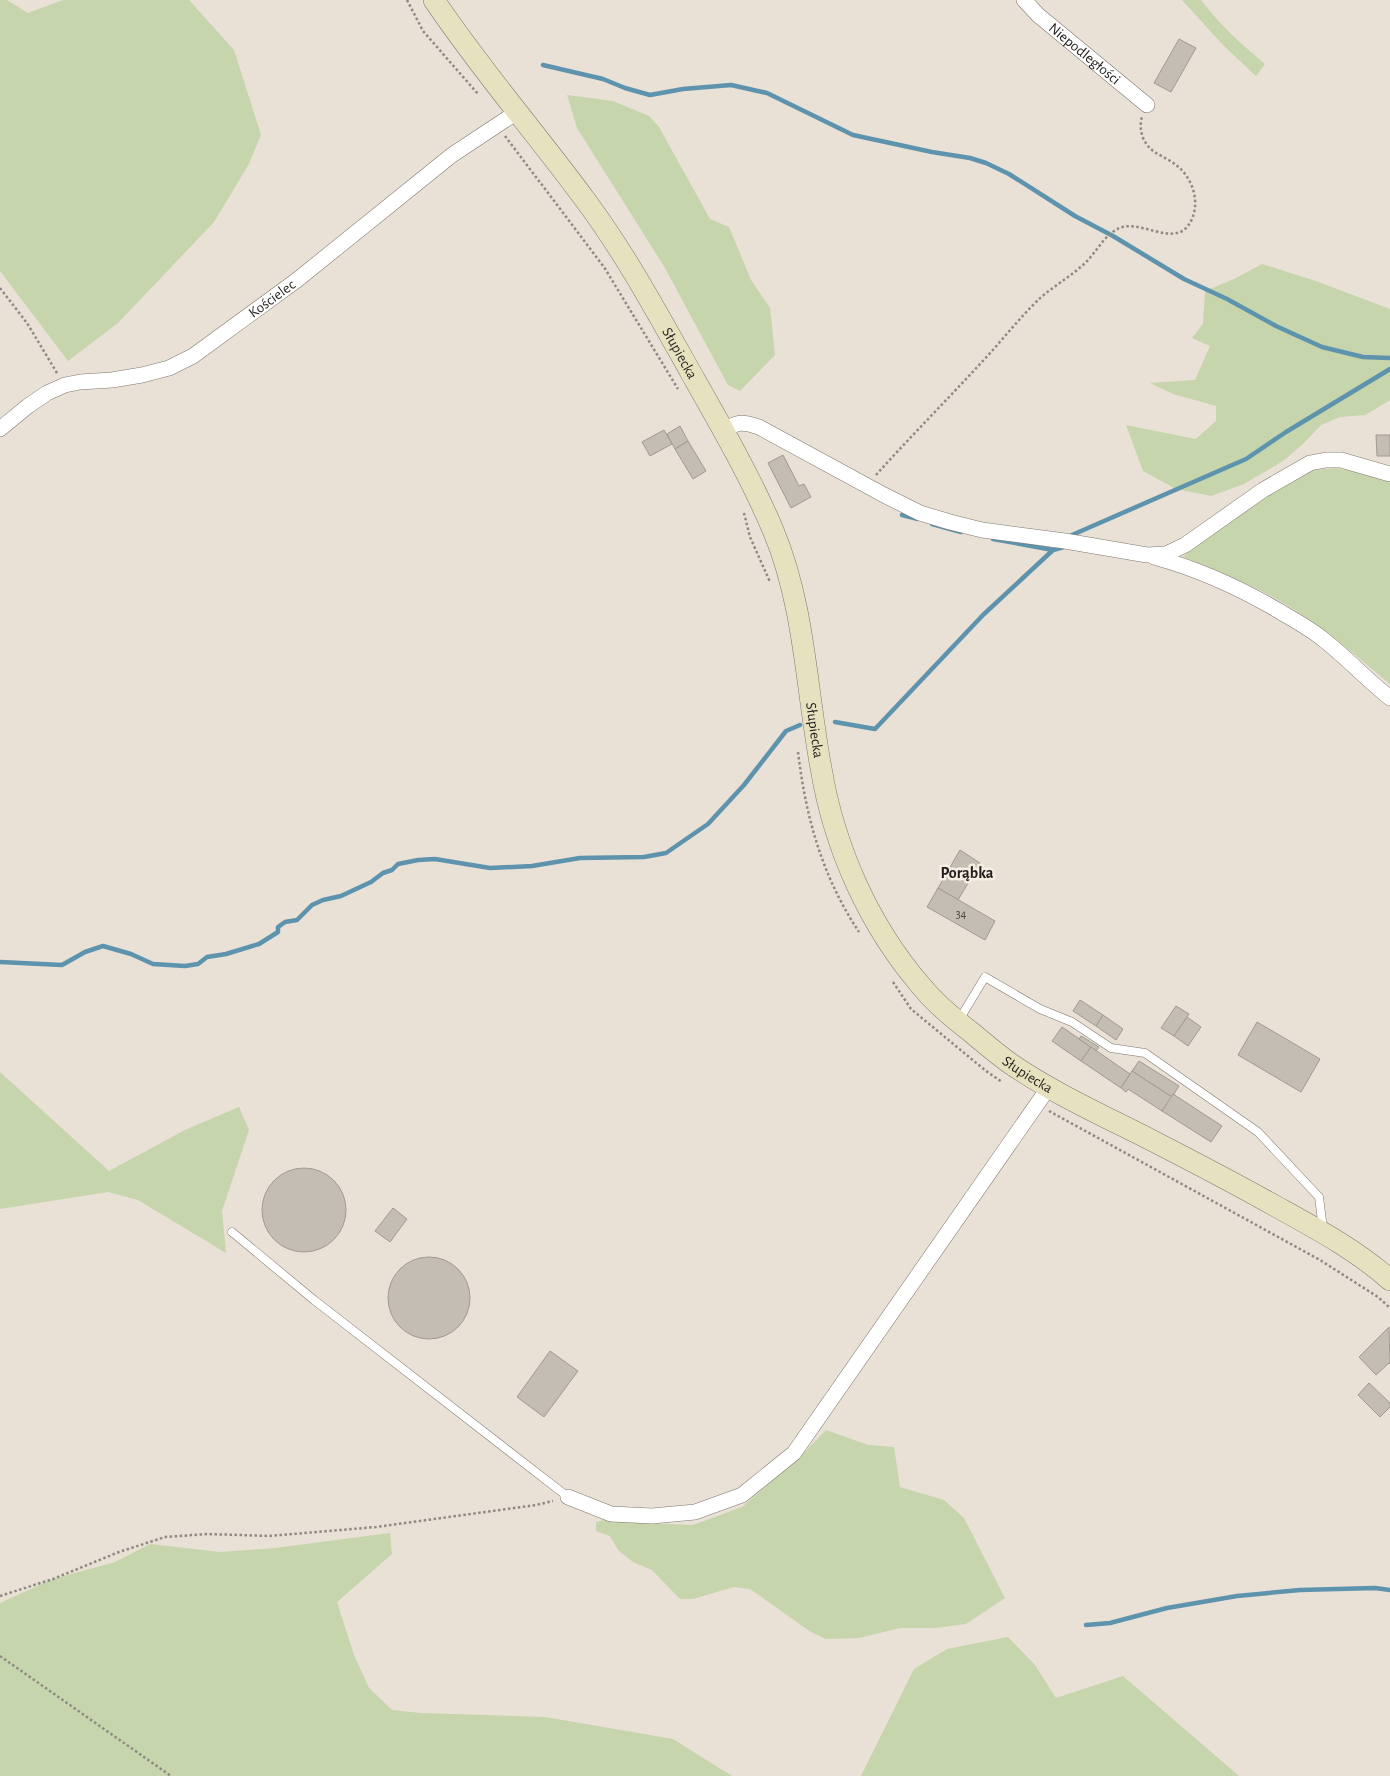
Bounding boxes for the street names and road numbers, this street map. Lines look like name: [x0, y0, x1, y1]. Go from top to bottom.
street label: Niepodległości: [1046, 20, 1123, 87]
street label: Kościelec: [246, 276, 298, 320]
street label: Słupiecka: [660, 325, 700, 381]
street label: Słupiecka: [804, 701, 827, 759]
street label: Słupiecka: [1000, 1053, 1055, 1096]

